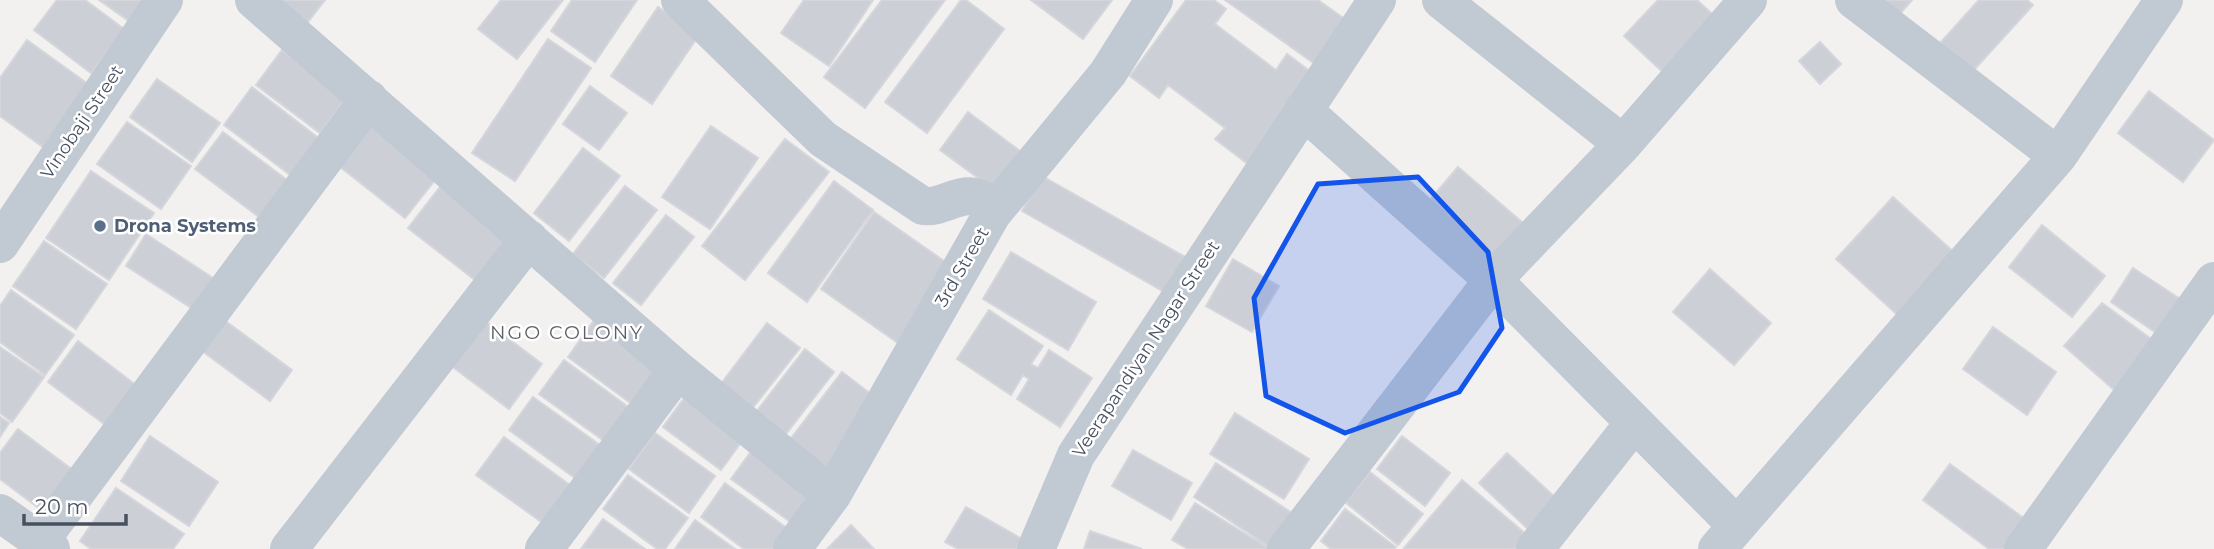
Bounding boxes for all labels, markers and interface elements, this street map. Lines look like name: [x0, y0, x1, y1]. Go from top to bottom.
street label: Vinobaji Street: [36, 61, 128, 183]
place label: Drona Systems: [114, 215, 256, 237]
marker: Drona Systems: [92, 218, 108, 234]
street label: 3rd Street: [930, 223, 994, 311]
street label: Veerapandiyan Nagar Street: [1068, 237, 1224, 461]
district label: NGO COLONY: [490, 321, 644, 344]
scale bar: [24, 482, 126, 526]
text: 20 m: [35, 494, 89, 519]

